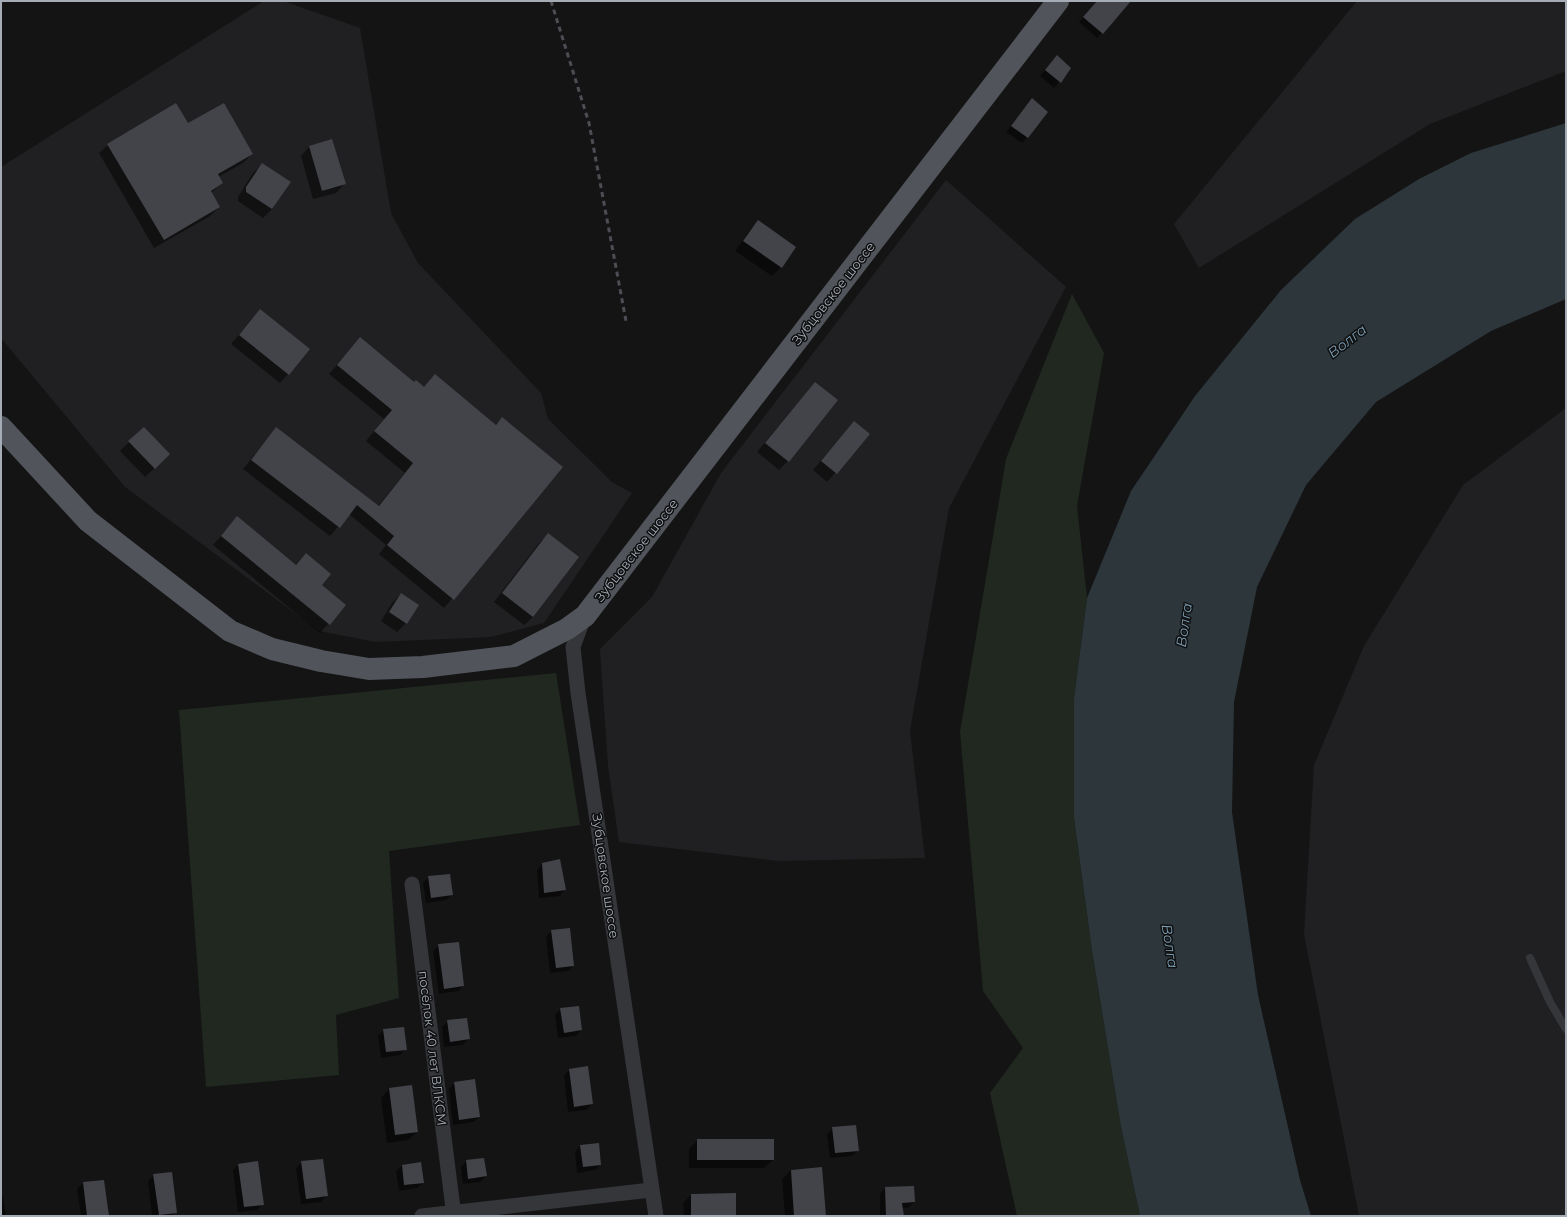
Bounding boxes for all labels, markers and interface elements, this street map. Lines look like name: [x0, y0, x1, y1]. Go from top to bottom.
street label: Зубцовское шоссе: [788, 238, 878, 348]
water label: Волга: [1324, 320, 1370, 362]
street label: Зубцовское шоссе: [591, 495, 681, 605]
water label: Волга: [1172, 602, 1196, 648]
street label: Зубцовское шоссе: [589, 812, 623, 940]
water label: Волга: [1158, 923, 1182, 969]
street label: посёлок 40 лет ВЛКСМ: [416, 970, 450, 1126]

